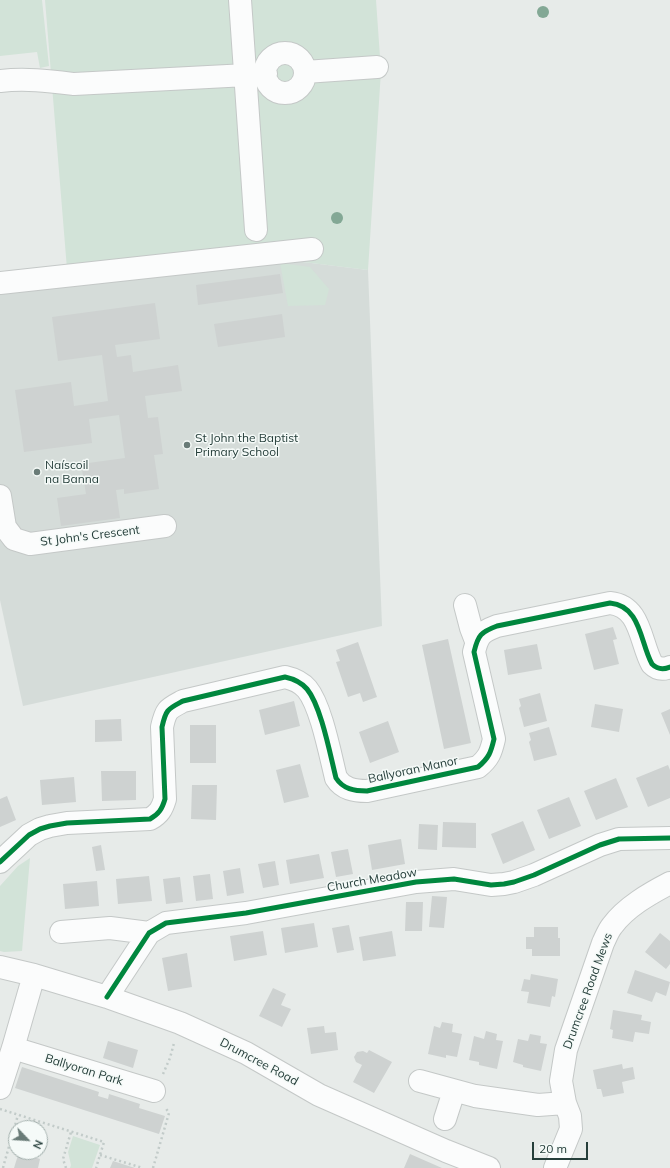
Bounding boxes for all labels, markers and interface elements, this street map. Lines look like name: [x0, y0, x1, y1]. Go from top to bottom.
place label: St John the Baptist Primary School: [195, 431, 298, 459]
marker: St John the Baptist Primary School: [182, 440, 192, 450]
place label: Naíscoil na Banna: [45, 458, 99, 486]
marker: Naíscoil na Banna: [32, 467, 42, 477]
street label: St John's Crescent: [40, 523, 140, 549]
street label: Ballyoran Manor: [367, 753, 459, 787]
street label: Church Meadow: [326, 865, 418, 895]
street label: Drumcree Road Mews: [560, 931, 616, 1051]
street label: Drumcree Road: [217, 1035, 301, 1089]
street label: Ballyoran Park: [43, 1051, 125, 1089]
north arrow: [8, 1120, 48, 1160]
scale bar: [534, 1134, 590, 1160]
text: N: [30, 1138, 46, 1151]
text: 20 m: [539, 1141, 567, 1156]

